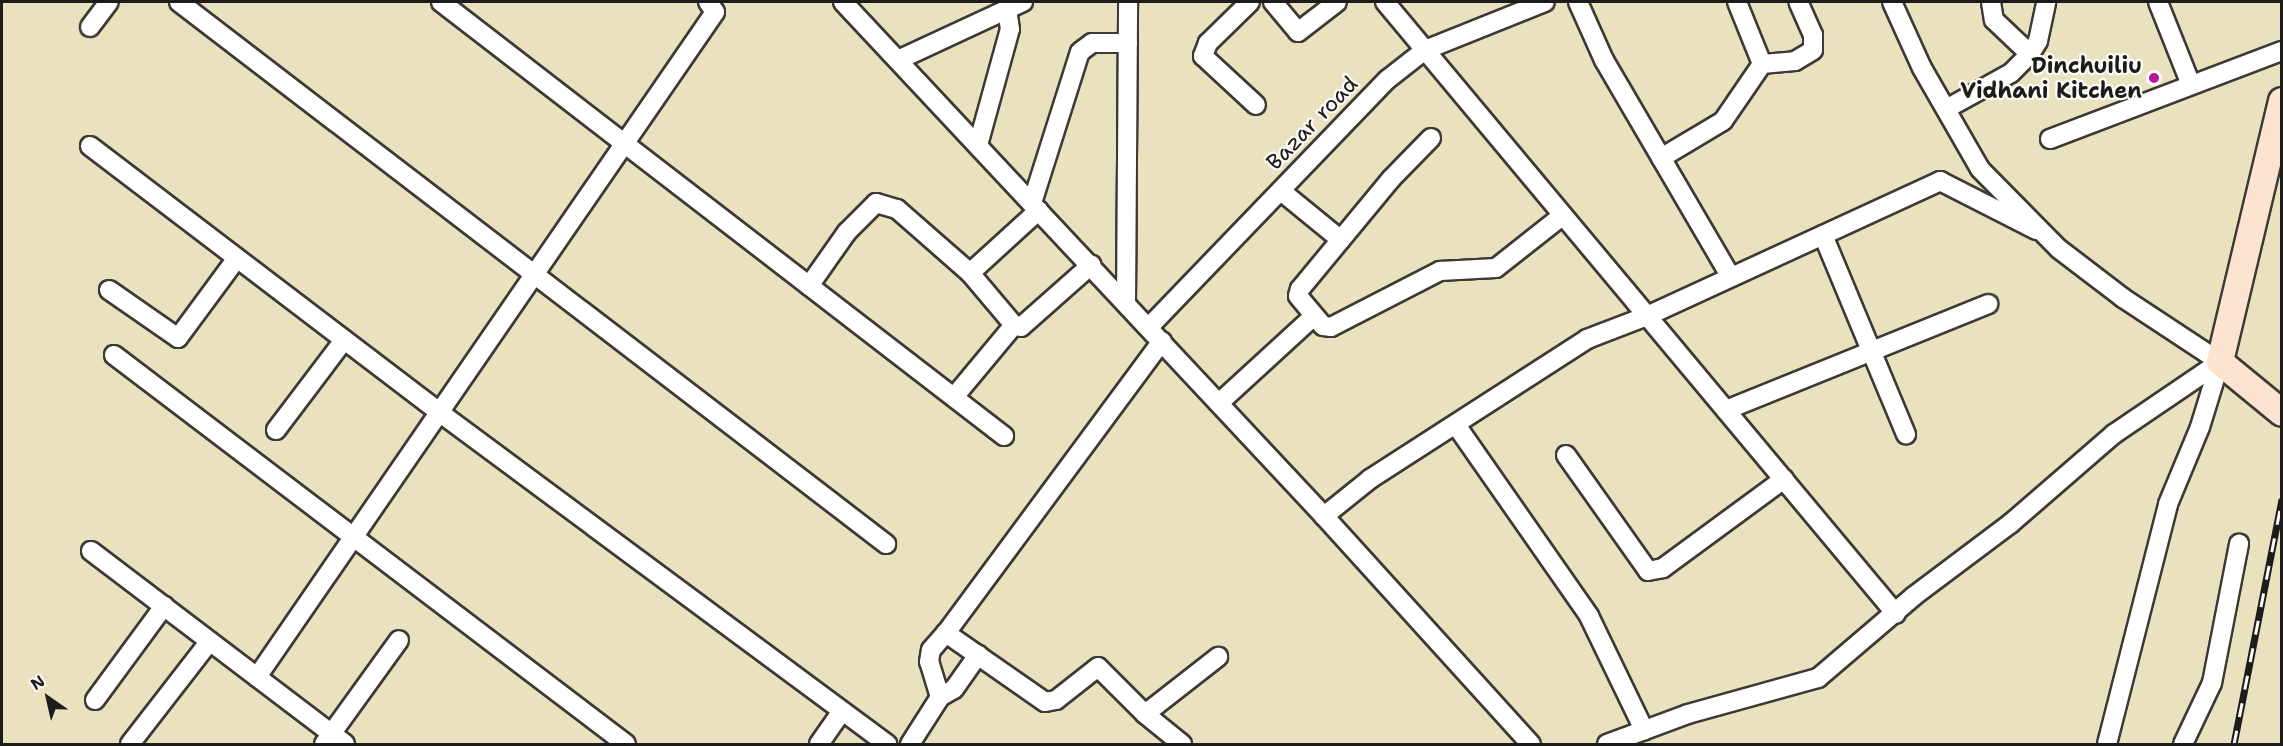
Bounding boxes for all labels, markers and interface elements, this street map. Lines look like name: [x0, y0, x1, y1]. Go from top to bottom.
place label: Dinchuiliu Vidhani Kitchen: [1960, 52, 2142, 104]
street label: Bazar road: [1261, 71, 1363, 175]
marker: Dinchuiliu Vidhani Kitchen: [2147, 71, 2161, 85]
north arrow: [18, 668, 78, 728]
text: N: [27, 670, 49, 695]

